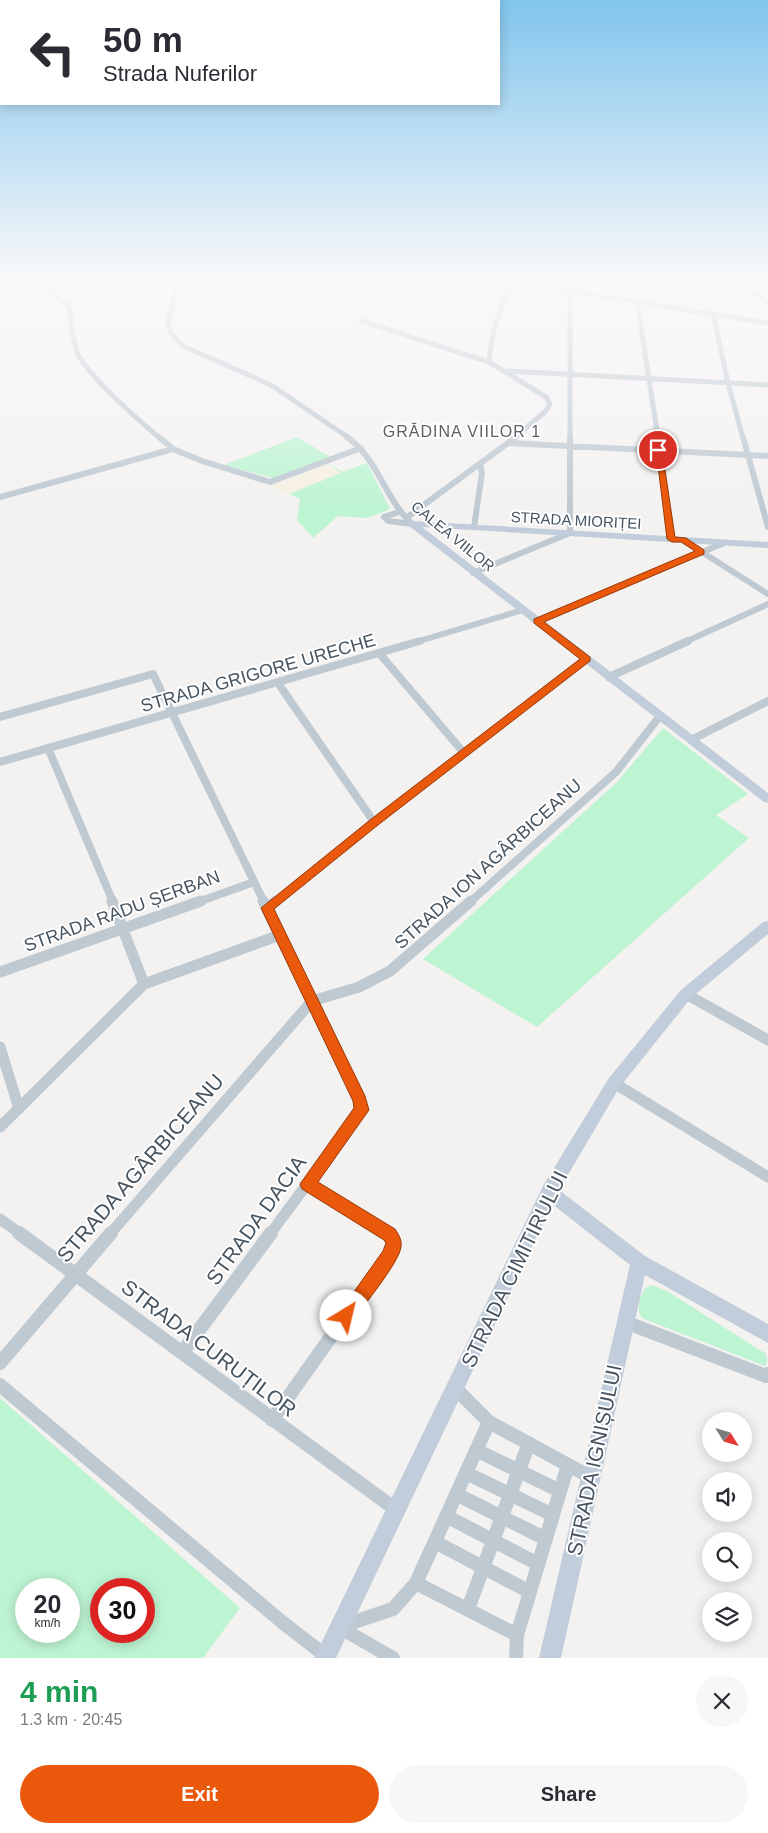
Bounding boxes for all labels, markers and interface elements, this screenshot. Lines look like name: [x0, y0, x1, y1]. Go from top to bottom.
icon: left: [20, 20, 85, 85]
text: 50 m: [103, 20, 183, 59]
text: Strada Nuferilor: [103, 61, 257, 86]
district label: GRĂDINA VIILOR 1: [383, 422, 541, 440]
pin: [637, 429, 679, 471]
icon: arrive: [644, 436, 672, 464]
street label: CALEA VIILOR: [408, 497, 498, 575]
street label: STRADA MIORIȚEI: [510, 508, 642, 532]
street label: STRADA GRIGORE URECHE: [138, 630, 378, 716]
street label: STRADA ION AGÂRBICEANU: [391, 775, 585, 953]
street label: STRADA RADU ȘERBAN: [21, 866, 223, 956]
street label: STRADA AGÂRBICEANU: [52, 1069, 228, 1267]
street label: STRADA DACIA: [201, 1151, 311, 1289]
street label: STRADA CIMITIRULUI: [456, 1167, 572, 1371]
street label: STRADA CURUȚILOR: [117, 1275, 301, 1421]
position arrow: [319, 1289, 371, 1341]
street label: STRADA IGNIȘULUI: [562, 1362, 626, 1558]
north arrow: [702, 1412, 752, 1462]
map controls: [702, 1412, 752, 1642]
button: sound: [702, 1472, 752, 1522]
button: search: [702, 1532, 752, 1582]
speed limit sign: 30: [90, 1578, 155, 1643]
text: 20: [34, 1590, 61, 1618]
button: layers: [702, 1592, 752, 1642]
text: km/h: [34, 1616, 61, 1630]
text: 4 min: [20, 1675, 98, 1708]
button: close: [696, 1675, 748, 1727]
text: 1.3 km · 20:45: [20, 1711, 122, 1728]
button: Exit: [20, 1765, 379, 1823]
button: Share: [389, 1765, 748, 1823]

